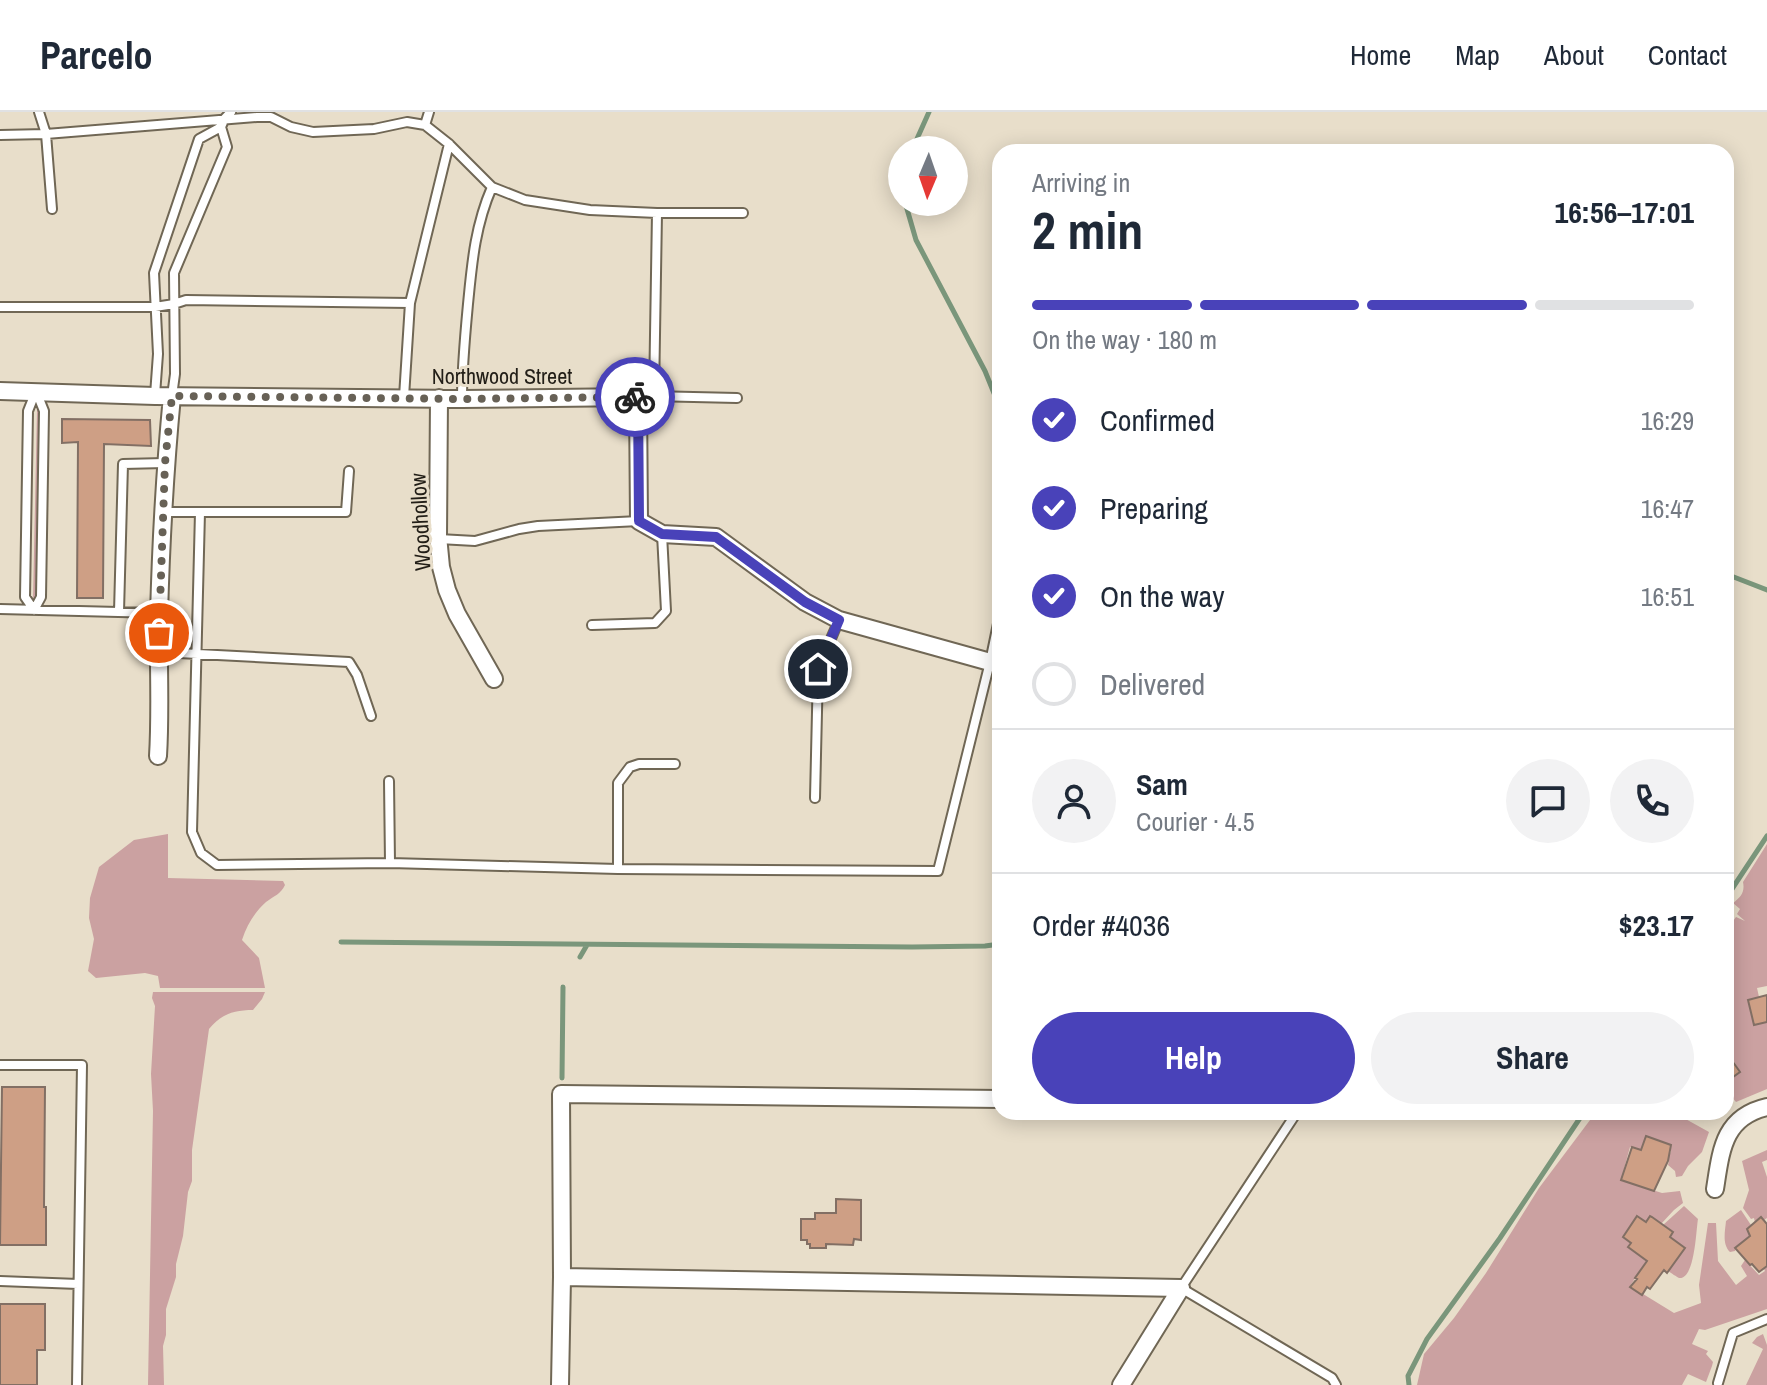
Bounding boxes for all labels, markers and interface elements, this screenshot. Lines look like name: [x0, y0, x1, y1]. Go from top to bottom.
text: Parcelo: [40, 30, 153, 81]
text: Home: [1350, 36, 1411, 74]
text: Map: [1455, 36, 1500, 74]
text: About: [1544, 36, 1604, 74]
text: Contact: [1648, 36, 1727, 74]
north arrow: [888, 136, 968, 216]
map controls: [888, 136, 968, 216]
text: Arriving in: [1032, 165, 1130, 200]
text: 16:56–17:01: [1555, 192, 1694, 232]
text: 2 min: [1032, 195, 1143, 265]
text: On the way · 180 m: [1032, 322, 1217, 357]
courier: [595, 357, 675, 437]
street label: Northwood Street: [432, 361, 572, 391]
icon: bike: [613, 375, 657, 419]
icon: check: [1032, 398, 1076, 442]
text: Confirmed: [1100, 400, 1215, 440]
text: 16:29: [1641, 403, 1694, 438]
street label: Woodhollow: [402, 472, 438, 572]
icon: check: [1032, 486, 1076, 530]
text: Preparing: [1100, 488, 1208, 528]
text: 16:47: [1641, 491, 1694, 526]
icon: check: [1032, 574, 1076, 618]
text: On the way: [1100, 576, 1224, 616]
text: 16:51: [1641, 579, 1694, 614]
pin: [125, 599, 193, 667]
icon: bag: [137, 611, 181, 655]
pin: [784, 635, 852, 703]
icon: home: [796, 647, 840, 691]
text: Delivered: [1100, 664, 1205, 704]
button: person: [1032, 759, 1116, 843]
button: chat: [1506, 759, 1590, 843]
button: phone: [1610, 759, 1694, 843]
text: Sam: [1136, 764, 1188, 804]
text: Courier · 4.5: [1136, 804, 1255, 839]
text: Order #4036: [1032, 905, 1170, 945]
text: $23.17: [1619, 905, 1694, 945]
button: Help: [1032, 1012, 1355, 1104]
button: Share: [1371, 1012, 1694, 1104]

